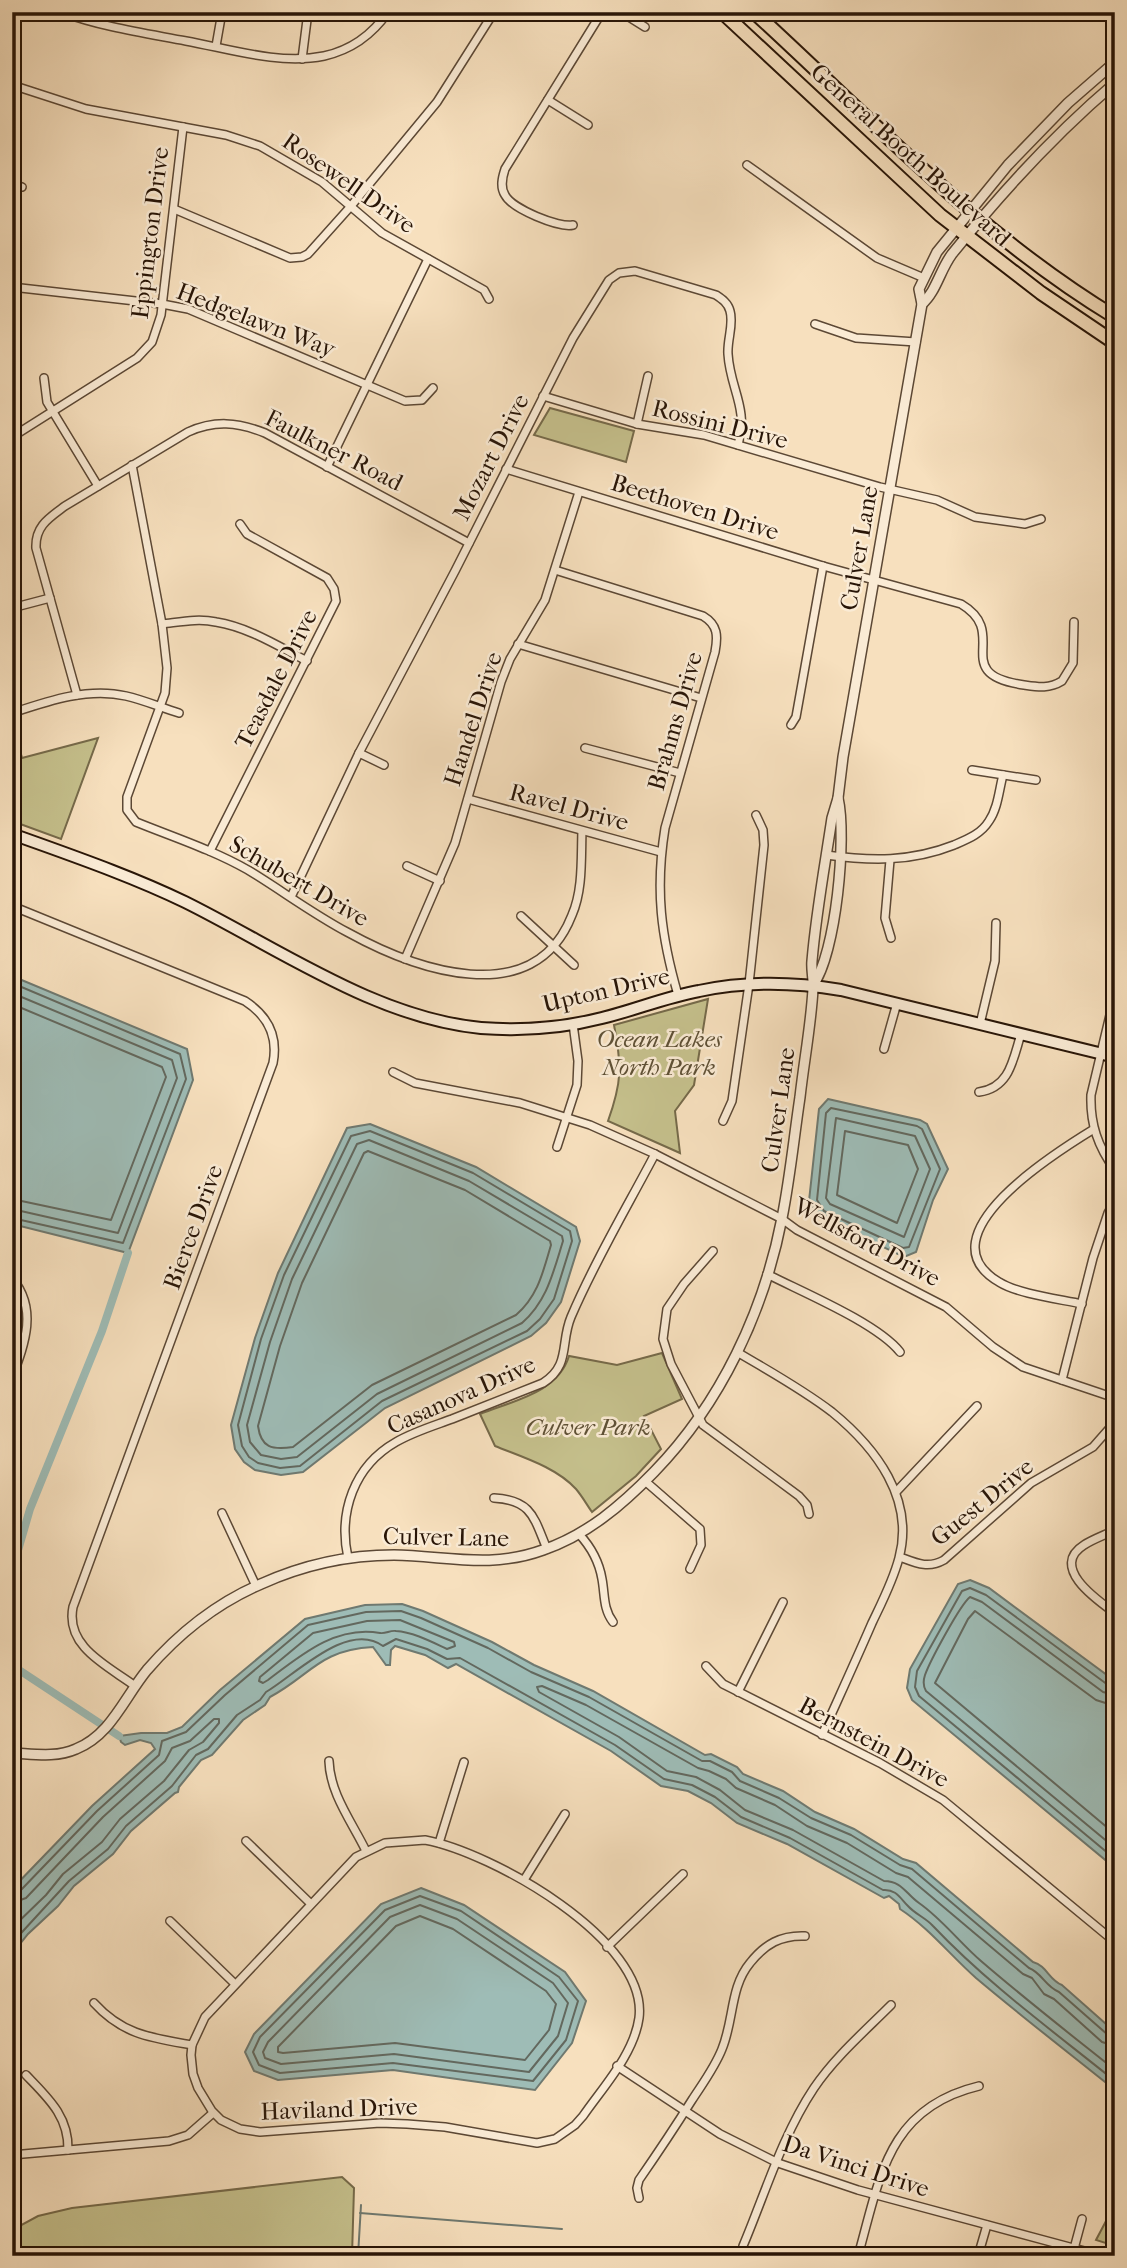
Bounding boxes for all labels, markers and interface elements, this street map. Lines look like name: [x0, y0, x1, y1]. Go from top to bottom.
street label: General Booth Boulevard: [805, 58, 1018, 253]
street label: Rosewell Drive: [277, 127, 421, 239]
street label: Eppington Drive: [126, 145, 174, 321]
street label: Hedgelawn Way: [173, 277, 341, 364]
street label: Mozart Drive: [447, 389, 535, 525]
street label: Rossini Drive: [649, 394, 791, 454]
street label: Faulkner Road: [260, 403, 408, 497]
street label: Beethoven Drive: [608, 468, 782, 546]
street label: Culver Lane: [834, 483, 884, 613]
street label: Teasdale Drive: [229, 605, 323, 753]
street label: Handel Drive: [438, 648, 508, 790]
street label: Brahms Drive: [642, 648, 708, 794]
street label: Ravel Drive: [506, 778, 632, 836]
street label: Schubert Drive: [224, 830, 374, 932]
street label: Upton Drive: [540, 962, 673, 1018]
park label: Ocean Lakes North Park: [596, 1025, 722, 1081]
street label: Culver Lane: [755, 1045, 801, 1174]
street label: Bierce Drive: [157, 1161, 229, 1293]
street label: Wellsford Drive: [788, 1191, 945, 1292]
street label: Casanova Drive: [382, 1350, 540, 1440]
park label: Culver Park: [526, 1413, 650, 1441]
street label: Guest Drive: [925, 1452, 1039, 1552]
street label: Culver Lane: [383, 1522, 509, 1552]
street label: Bernstein Drive: [794, 1691, 954, 1793]
street label: Haviland Drive: [260, 2092, 418, 2126]
street label: Da Vinci Drive: [779, 2129, 933, 2203]

